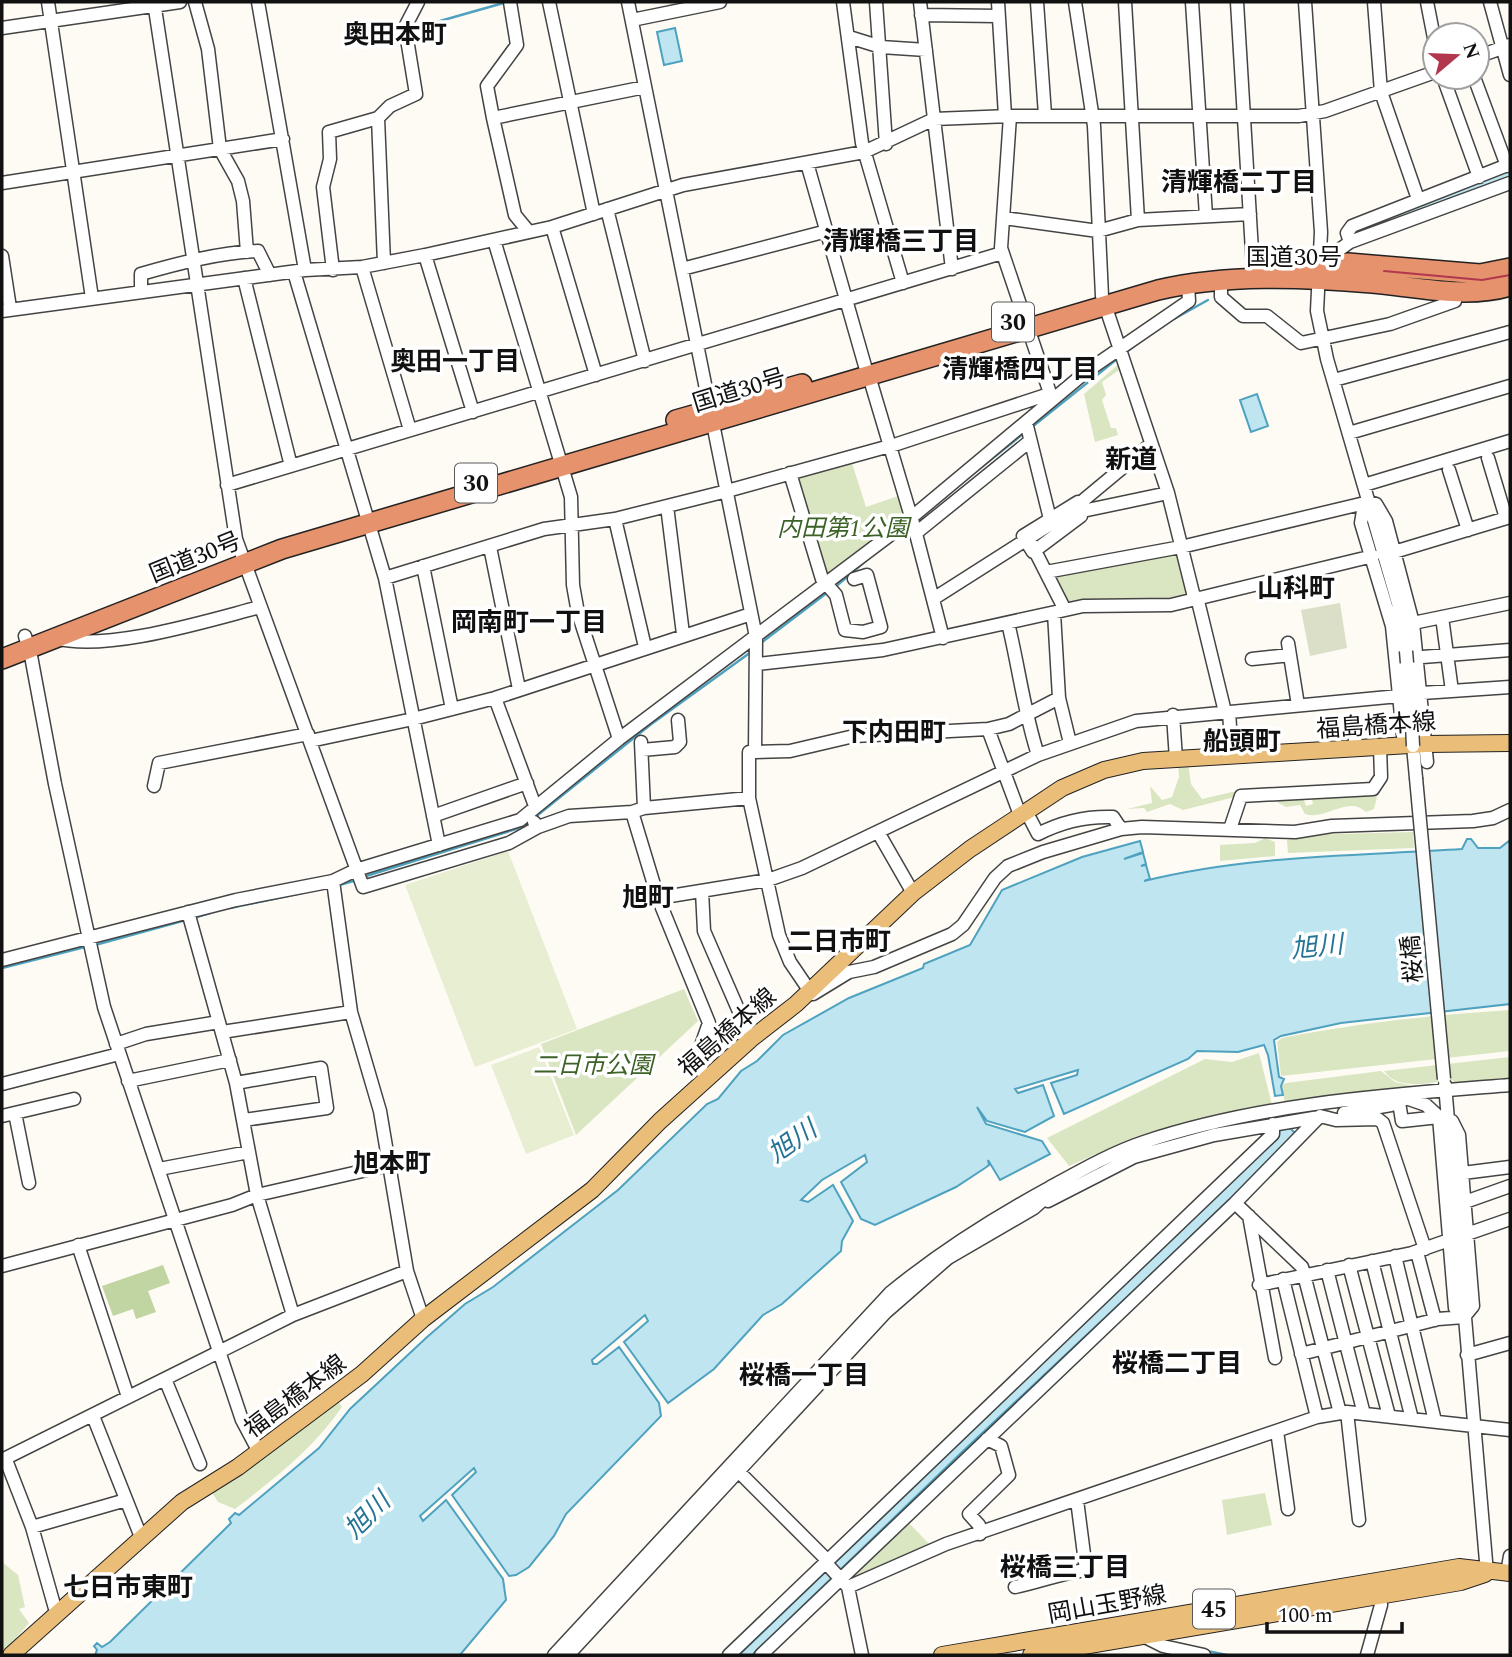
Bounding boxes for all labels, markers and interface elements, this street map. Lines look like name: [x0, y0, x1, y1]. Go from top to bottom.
district label: 奥田本町: [343, 15, 447, 55]
north arrow: [1421, 21, 1491, 91]
text: N: [1454, 39, 1487, 63]
district label: 清輝橋二丁目: [1161, 163, 1317, 203]
district label: 清輝橋三丁目: [823, 222, 979, 262]
street label: 国道30号: [1246, 240, 1342, 276]
road number: 30: [992, 302, 1034, 342]
district label: 奥田一丁目: [390, 342, 520, 382]
district label: 清輝橋四丁目: [942, 350, 1098, 390]
street label: 国道30号: [688, 360, 790, 422]
district label: 新道: [1105, 440, 1157, 480]
road number: 30: [455, 463, 497, 503]
park label: 内田第1公園: [777, 511, 912, 547]
street label: 国道30号: [144, 523, 247, 593]
district label: 山科町: [1257, 569, 1335, 609]
district label: 岡南町一丁目: [451, 603, 607, 643]
street label: 福島橋本線: [1315, 704, 1437, 748]
district label: 下内田町: [842, 713, 946, 753]
district label: 船頭町: [1203, 722, 1281, 762]
district label: 旭町: [622, 878, 674, 918]
district label: 二日市町: [787, 922, 891, 962]
water label: 旭川: [1289, 924, 1348, 970]
street label: 桜橋: [1393, 933, 1433, 984]
street label: 福島橋本線: [671, 980, 785, 1086]
park label: 二日市公園: [533, 1048, 656, 1084]
water label: 旭川: [760, 1109, 828, 1173]
district label: 旭本町: [353, 1144, 431, 1184]
district label: 桜橋二丁目: [1112, 1344, 1242, 1384]
street label: 福島橋本線: [237, 1346, 354, 1447]
district label: 桜橋一丁目: [739, 1356, 869, 1396]
water label: 旭川: [335, 1481, 402, 1548]
district label: 桜橋三丁目: [1000, 1548, 1130, 1588]
district label: 七日市東町: [63, 1568, 193, 1608]
street label: 岡山玉野線: [1045, 1577, 1169, 1633]
road number: 45: [1193, 1590, 1235, 1628]
scale bar: [1267, 1590, 1402, 1634]
text: 100 m: [1278, 1600, 1333, 1632]

